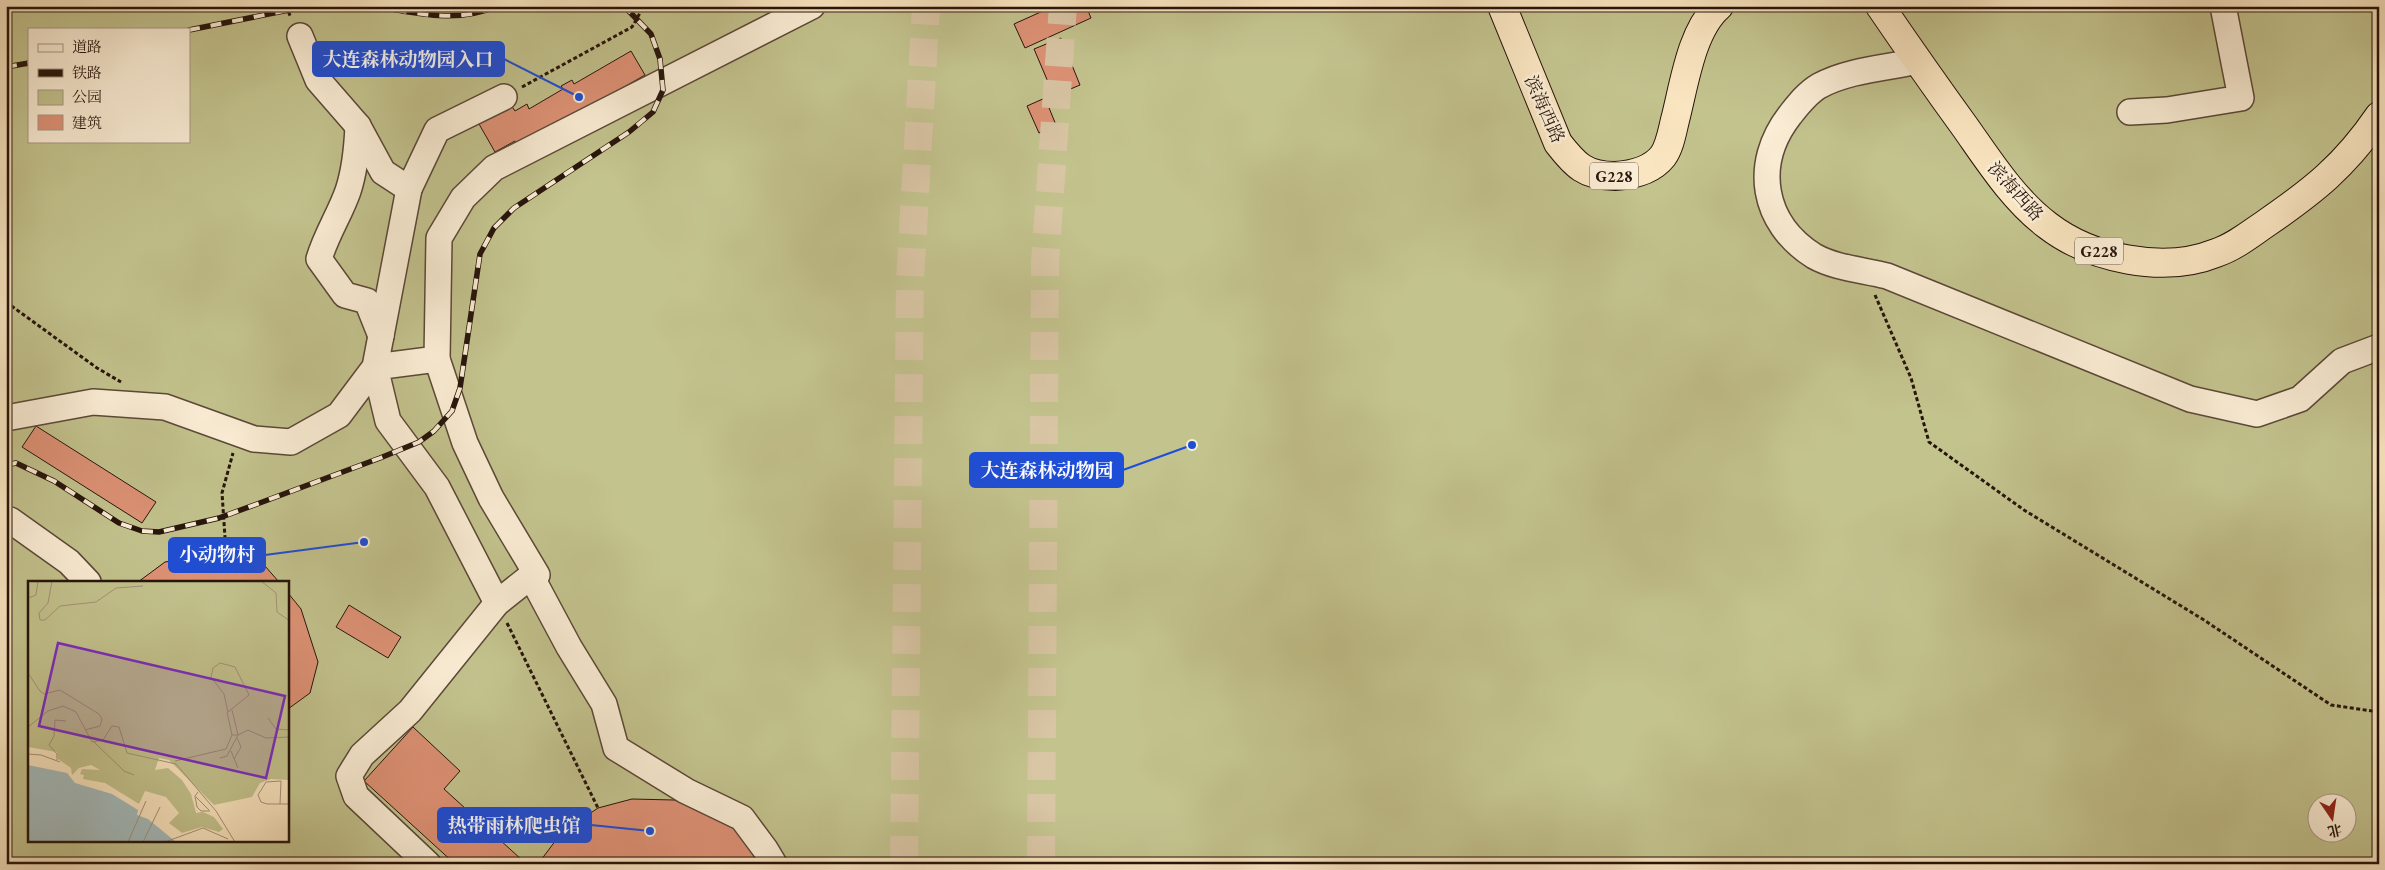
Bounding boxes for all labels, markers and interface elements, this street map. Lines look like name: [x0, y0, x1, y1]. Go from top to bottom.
legend: [28, 28, 190, 142]
text: 道路: [72, 37, 102, 56]
callout: 大连森林动物园入口: [313, 42, 504, 76]
text: 大连森林动物园入口: [322, 47, 494, 72]
text: 铁路: [72, 63, 102, 82]
street label: 滨海西路: [1520, 71, 1570, 147]
text: 公园: [72, 87, 102, 106]
text: 建筑: [72, 113, 102, 132]
street label: 滨海西路: [1983, 157, 2049, 225]
road number: G228: [1590, 162, 1638, 190]
road number: G228: [2075, 238, 2123, 264]
callout: 大连森林动物园: [970, 453, 1123, 487]
text: 大连森林动物园: [980, 458, 1114, 483]
callout: 小动物村: [169, 538, 265, 572]
text: 小动物村: [179, 542, 255, 567]
inset map: [28, 581, 289, 842]
north arrow: [2308, 792, 2358, 842]
callout: 热带雨林爬虫馆: [438, 808, 591, 842]
text: 热带雨林爬虫馆: [447, 813, 581, 838]
text: 北: [2326, 820, 2344, 841]

